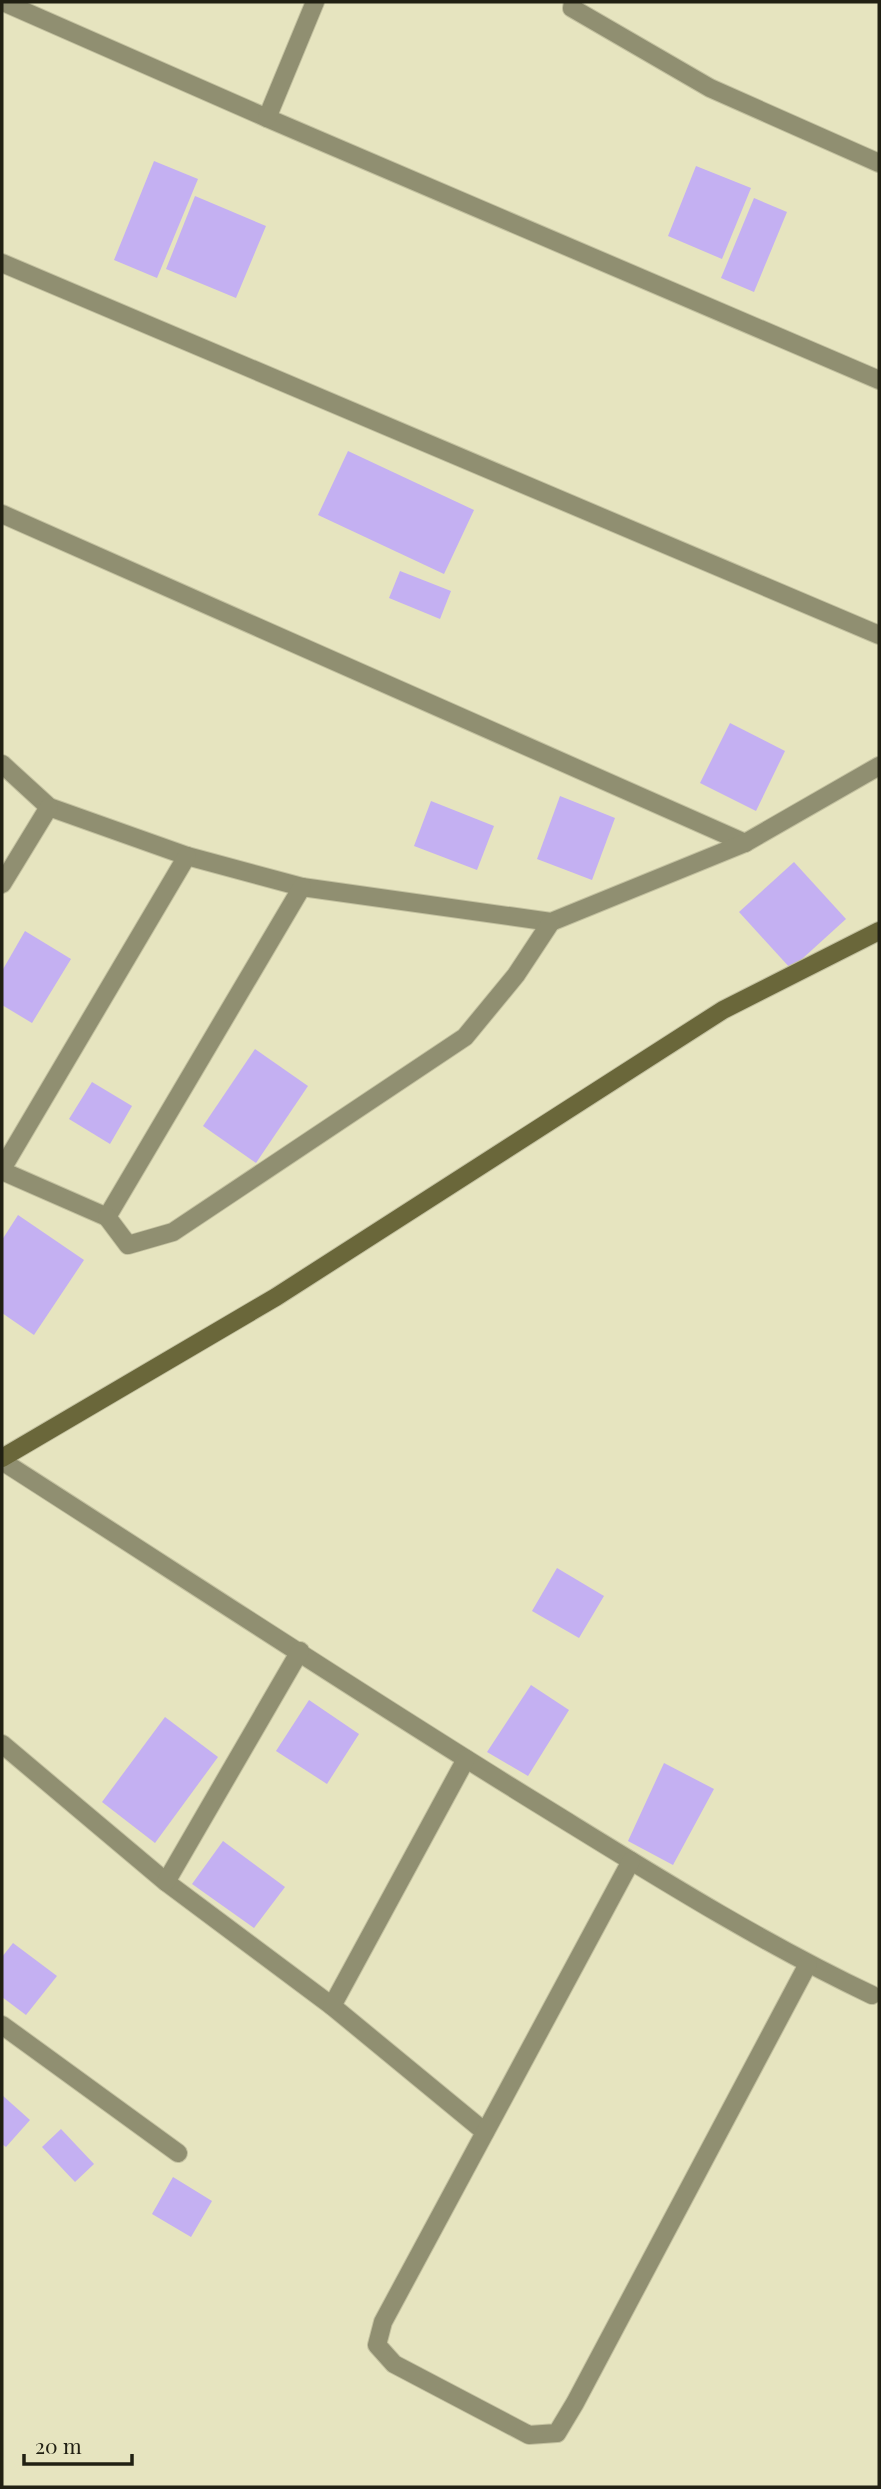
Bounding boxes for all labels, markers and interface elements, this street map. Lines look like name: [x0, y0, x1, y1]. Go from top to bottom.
scale bar: [24, 2422, 133, 2466]
text: 20 m: [35, 2431, 82, 2459]

